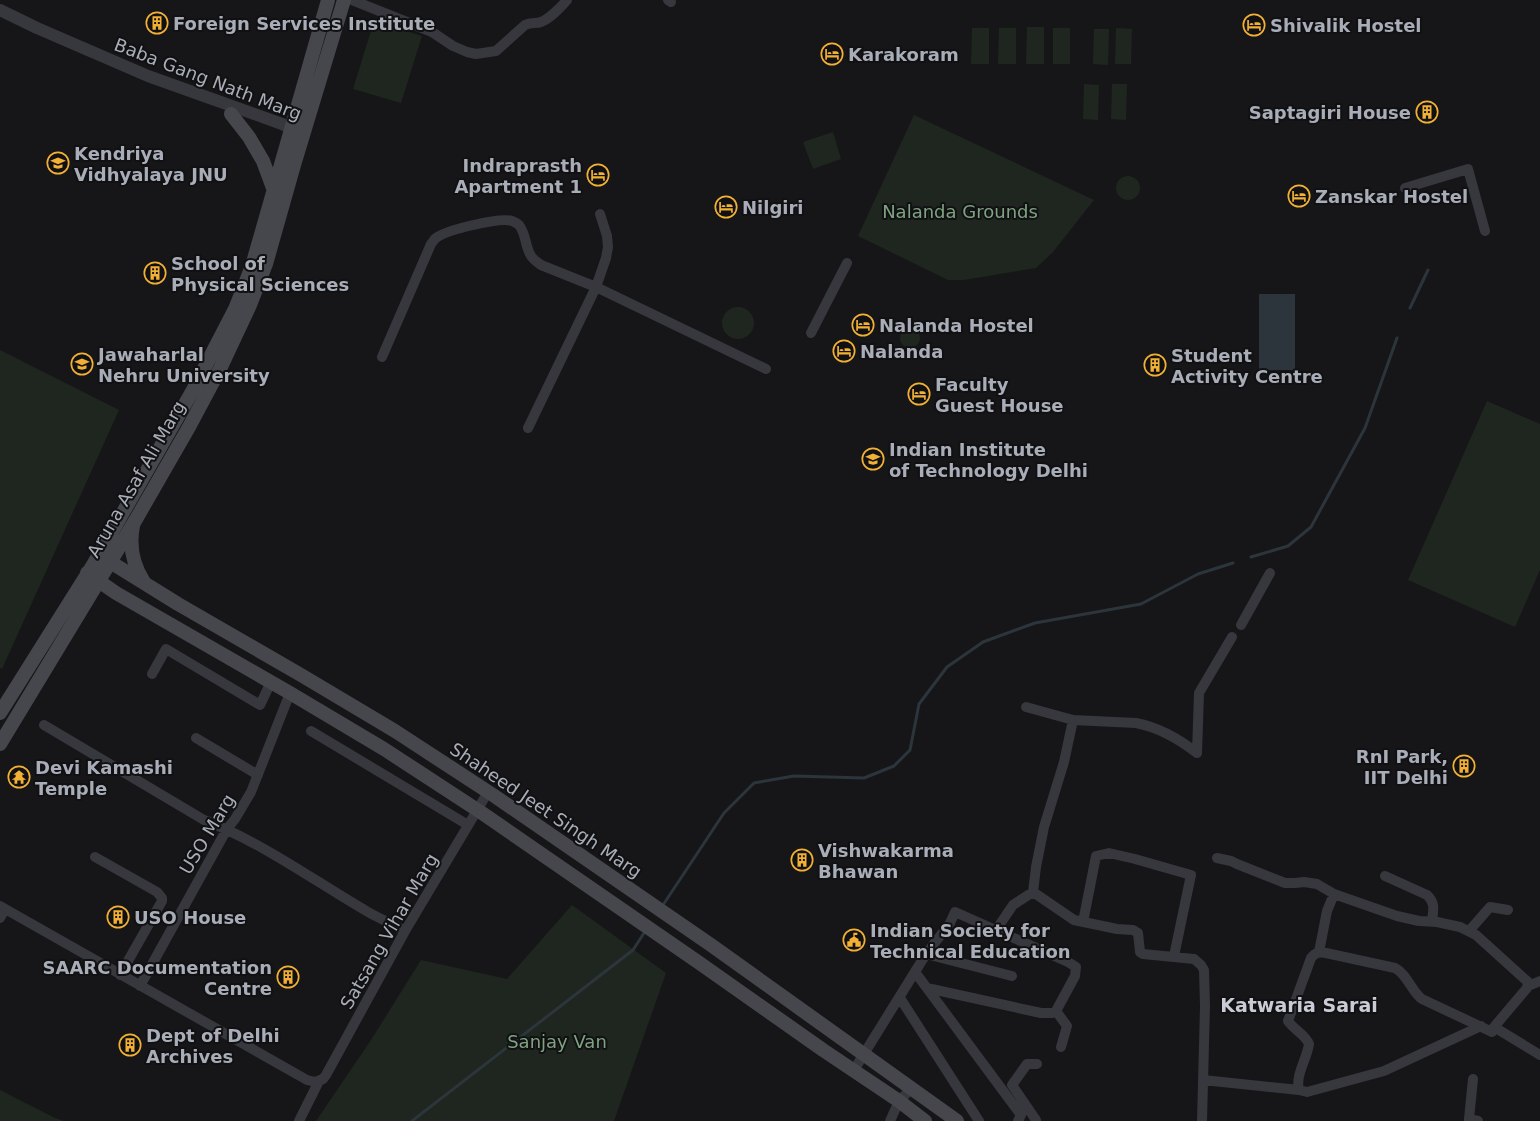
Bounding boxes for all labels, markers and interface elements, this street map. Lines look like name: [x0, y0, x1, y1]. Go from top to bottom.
building icon: Foreign Services Institute: [145, 11, 169, 35]
place label: Foreign Services Institute: [173, 13, 435, 34]
hotel icon: Shivalik Hostel: [1242, 13, 1266, 37]
place label: Shivalik Hostel: [1270, 15, 1422, 36]
street label: Baba Gang Nath Marg: [111, 34, 305, 124]
hotel icon: Karakoram: [820, 42, 844, 66]
place label: Karakoram: [848, 44, 959, 65]
building icon: Saptagiri House: [1415, 100, 1439, 124]
place label: Saptagiri House: [1249, 102, 1411, 123]
place label: Kendriya Vidhyalaya JNU: [74, 143, 228, 185]
school or university icon: Kendriya Vidhyalaya JNU: [46, 151, 70, 175]
place label: Indraprasth Apartment 1: [454, 155, 582, 197]
hotel icon: Indraprasth Apartment 1: [586, 163, 610, 187]
hotel icon: Zanskar Hostel: [1287, 184, 1311, 208]
place label: Zanskar Hostel: [1315, 186, 1468, 207]
hotel icon: Nilgiri: [714, 195, 738, 219]
place label: Nilgiri: [742, 197, 804, 218]
park label: Nalanda Grounds: [882, 201, 1038, 222]
place label: School of Physical Sciences: [171, 253, 349, 295]
building icon: School of Physical Sciences: [143, 261, 167, 285]
hotel icon: Nalanda Hostel: [851, 313, 875, 337]
place label: Nalanda Hostel: [879, 315, 1034, 336]
hotel icon: Nalanda: [832, 339, 856, 363]
place label: Nalanda: [860, 341, 943, 362]
place label: Jawaharlal Nehru University: [96, 344, 270, 386]
place label: Student Activity Centre: [1171, 345, 1323, 387]
school or university icon: Jawaharlal Nehru University: [70, 352, 94, 376]
building icon: Student Activity Centre: [1143, 353, 1167, 377]
place label: Faculty Guest House: [935, 374, 1064, 416]
hotel icon: Faculty Guest House: [907, 382, 931, 406]
street label: Aruna Asaf Ali Marg: [83, 397, 189, 561]
place label: Indian Institute of Technology Delhi: [889, 439, 1088, 481]
school or university icon: Indian Institute of Technology Delhi: [861, 447, 885, 471]
street label: Shaheed Jeet Singh Marg: [446, 738, 646, 882]
place label: RnI Park, IIT Delhi: [1356, 746, 1448, 788]
building icon: RnI Park, IIT Delhi: [1452, 754, 1476, 778]
place label: Devi Kamashi Temple: [35, 757, 173, 799]
temple icon: Devi Kamashi Temple: [7, 765, 31, 789]
street label: USO Marg: [175, 790, 239, 878]
place label: Vishwakarma Bhawan: [818, 840, 954, 882]
building icon: Vishwakarma Bhawan: [790, 848, 814, 872]
street label: Satsang Vihar Marg: [336, 850, 442, 1012]
building icon: USO House: [106, 905, 130, 929]
place label: USO House: [134, 907, 246, 928]
place label: Indian Society for Technical Education: [870, 920, 1071, 962]
public building icon: Indian Society for Technical Education: [842, 928, 866, 952]
place label: SAARC Documentation Centre: [43, 957, 272, 999]
building icon: SAARC Documentation Centre: [276, 965, 300, 989]
district label: Katwaria Sarai: [1220, 994, 1378, 1016]
place label: Dept of Delhi Archives: [146, 1025, 280, 1067]
park label: Sanjay Van: [507, 1031, 607, 1052]
building icon: Dept of Delhi Archives: [118, 1033, 142, 1057]

